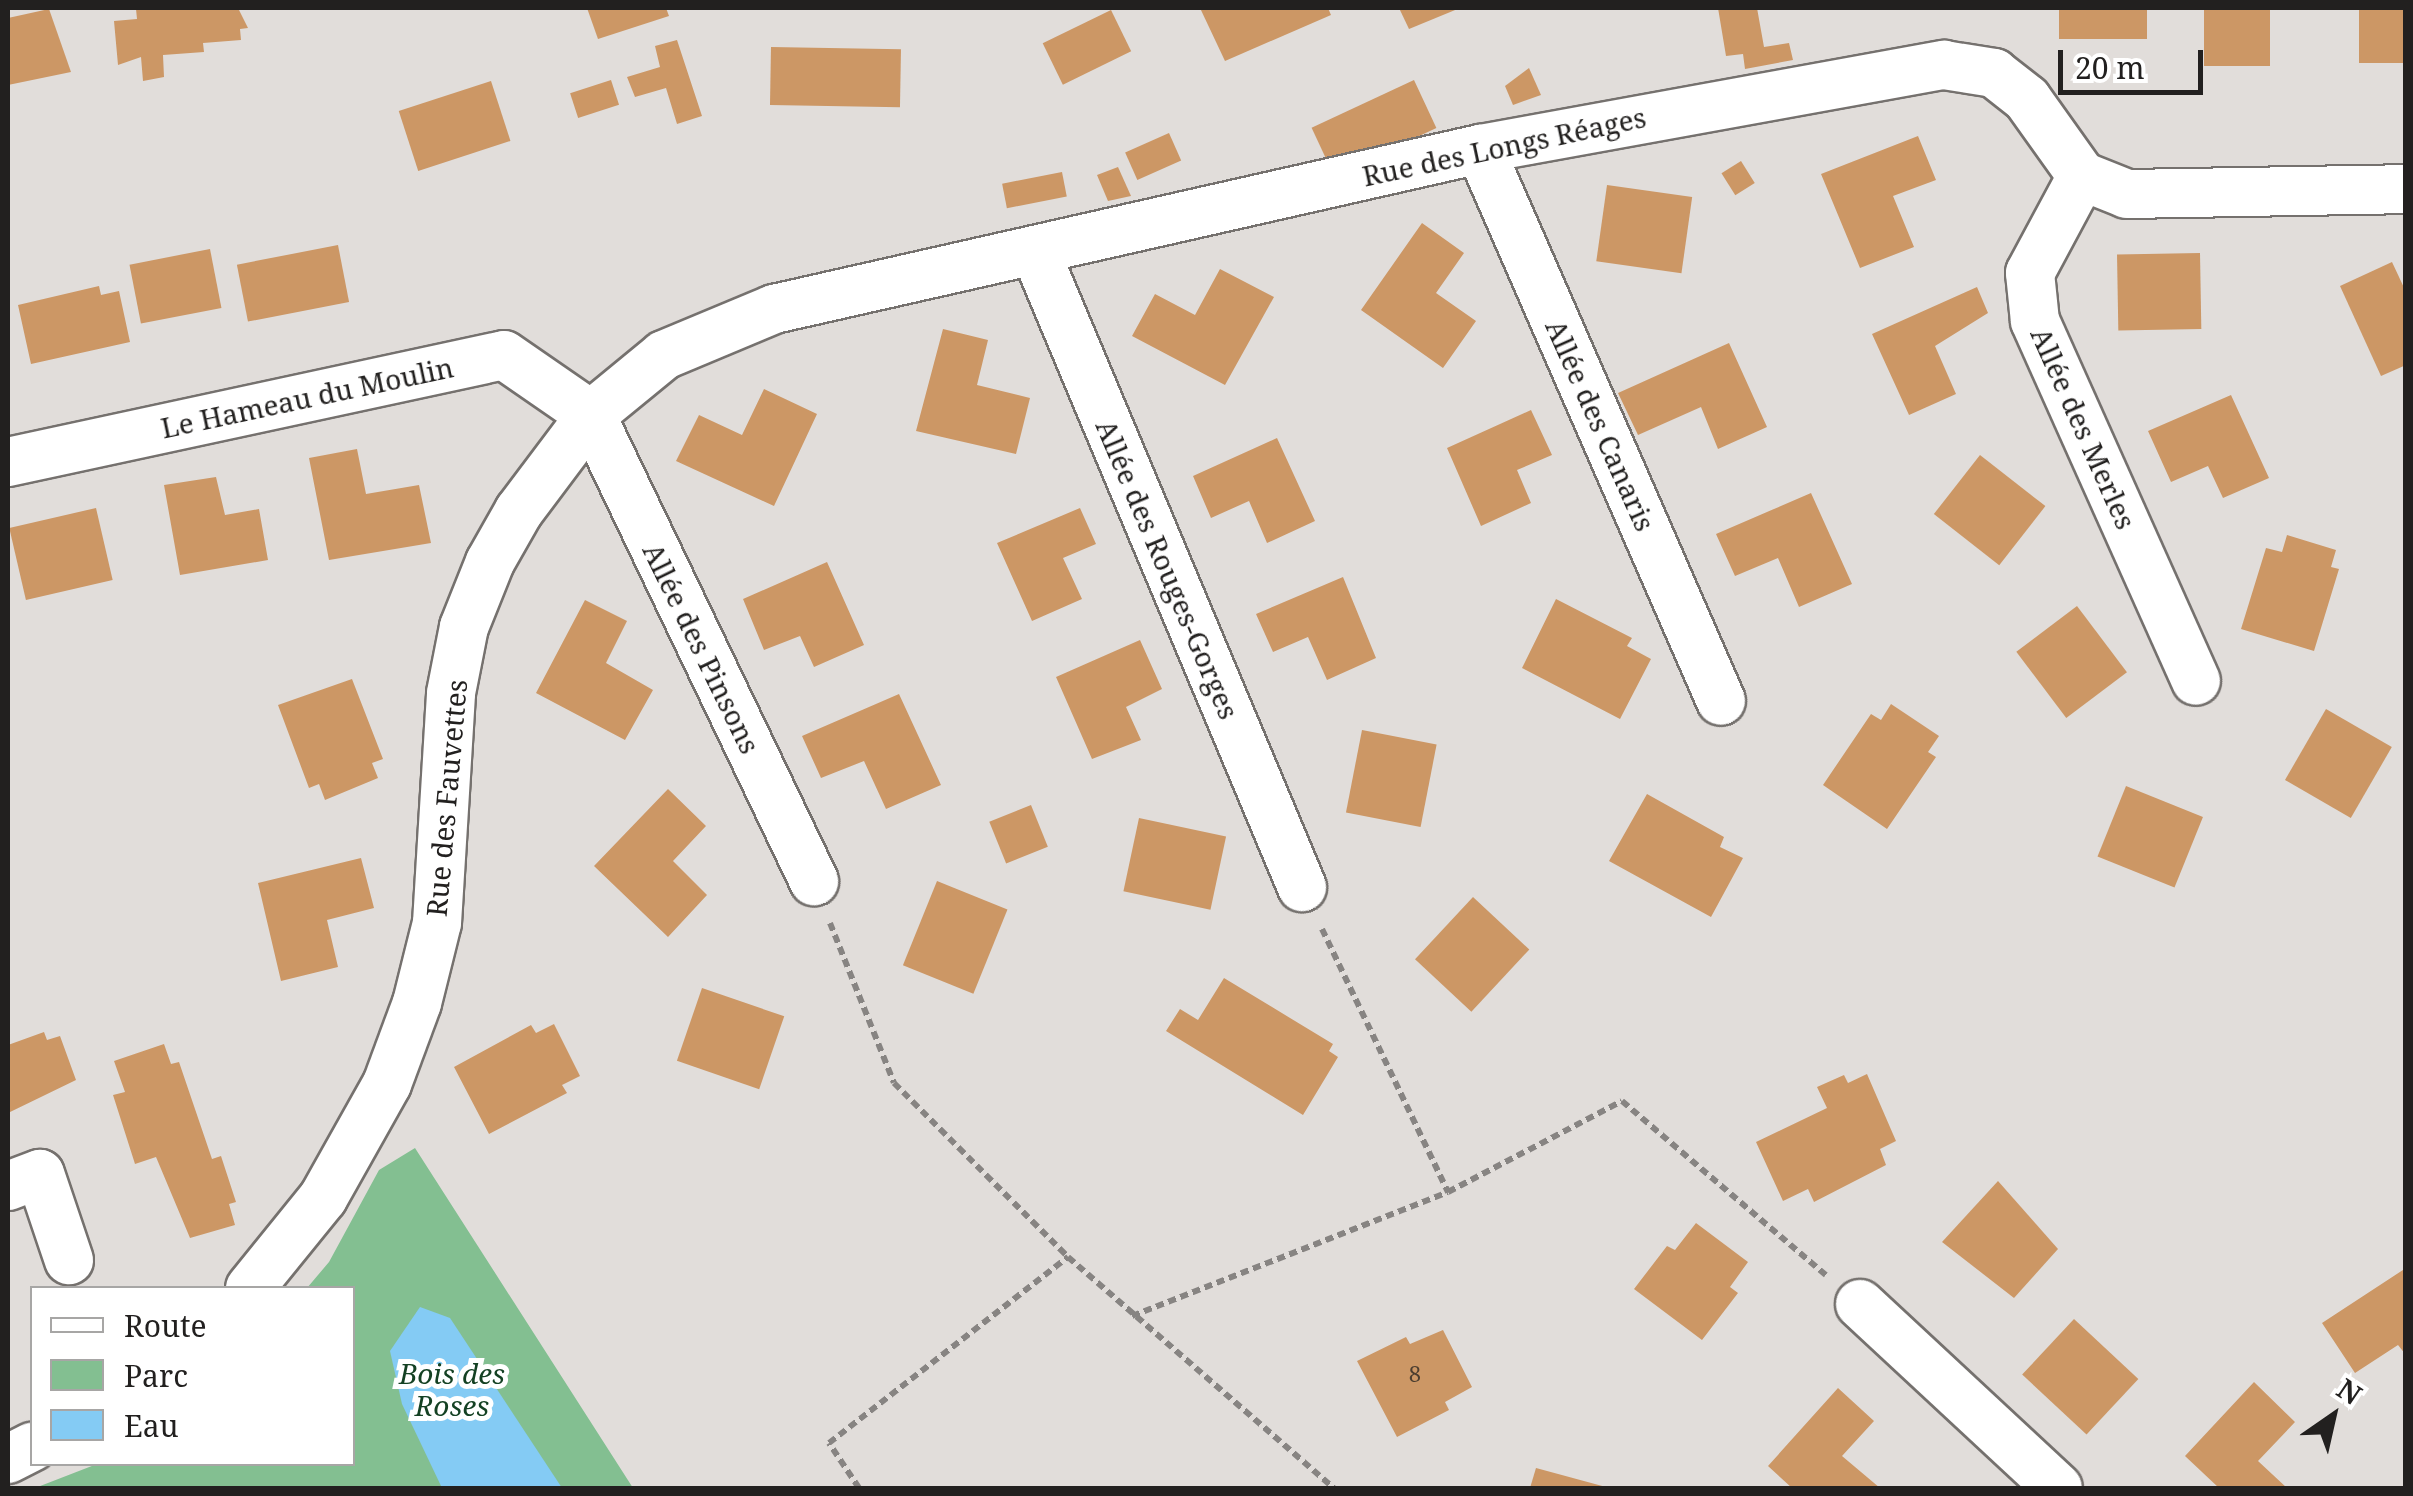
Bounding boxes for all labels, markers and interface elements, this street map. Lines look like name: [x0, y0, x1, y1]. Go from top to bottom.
scale bar: [2063, 30, 2208, 92]
text: 20 m: [2075, 47, 2145, 88]
street label: Rue des Longs Réages: [1359, 100, 1649, 192]
street label: Allée des Canaris: [1539, 314, 1663, 536]
street label: Allée des Merles: [2024, 322, 2144, 534]
street label: Le Hameau du Moulin: [158, 350, 456, 444]
street label: Allée des Rouges-Gorges: [1090, 414, 1246, 724]
street label: Allée des Pinsons: [637, 537, 767, 759]
street label: Rue des Fauvettes: [419, 678, 473, 918]
legend: [30, 1286, 355, 1466]
text: Route: [124, 1305, 207, 1346]
text: Parc: [124, 1355, 188, 1396]
park label: Bois des Roses: [399, 1356, 505, 1422]
house number: 8: [1409, 1361, 1421, 1387]
north arrow: [2283, 1366, 2383, 1466]
text: N: [2330, 1369, 2370, 1413]
text: Eau: [124, 1405, 179, 1446]

